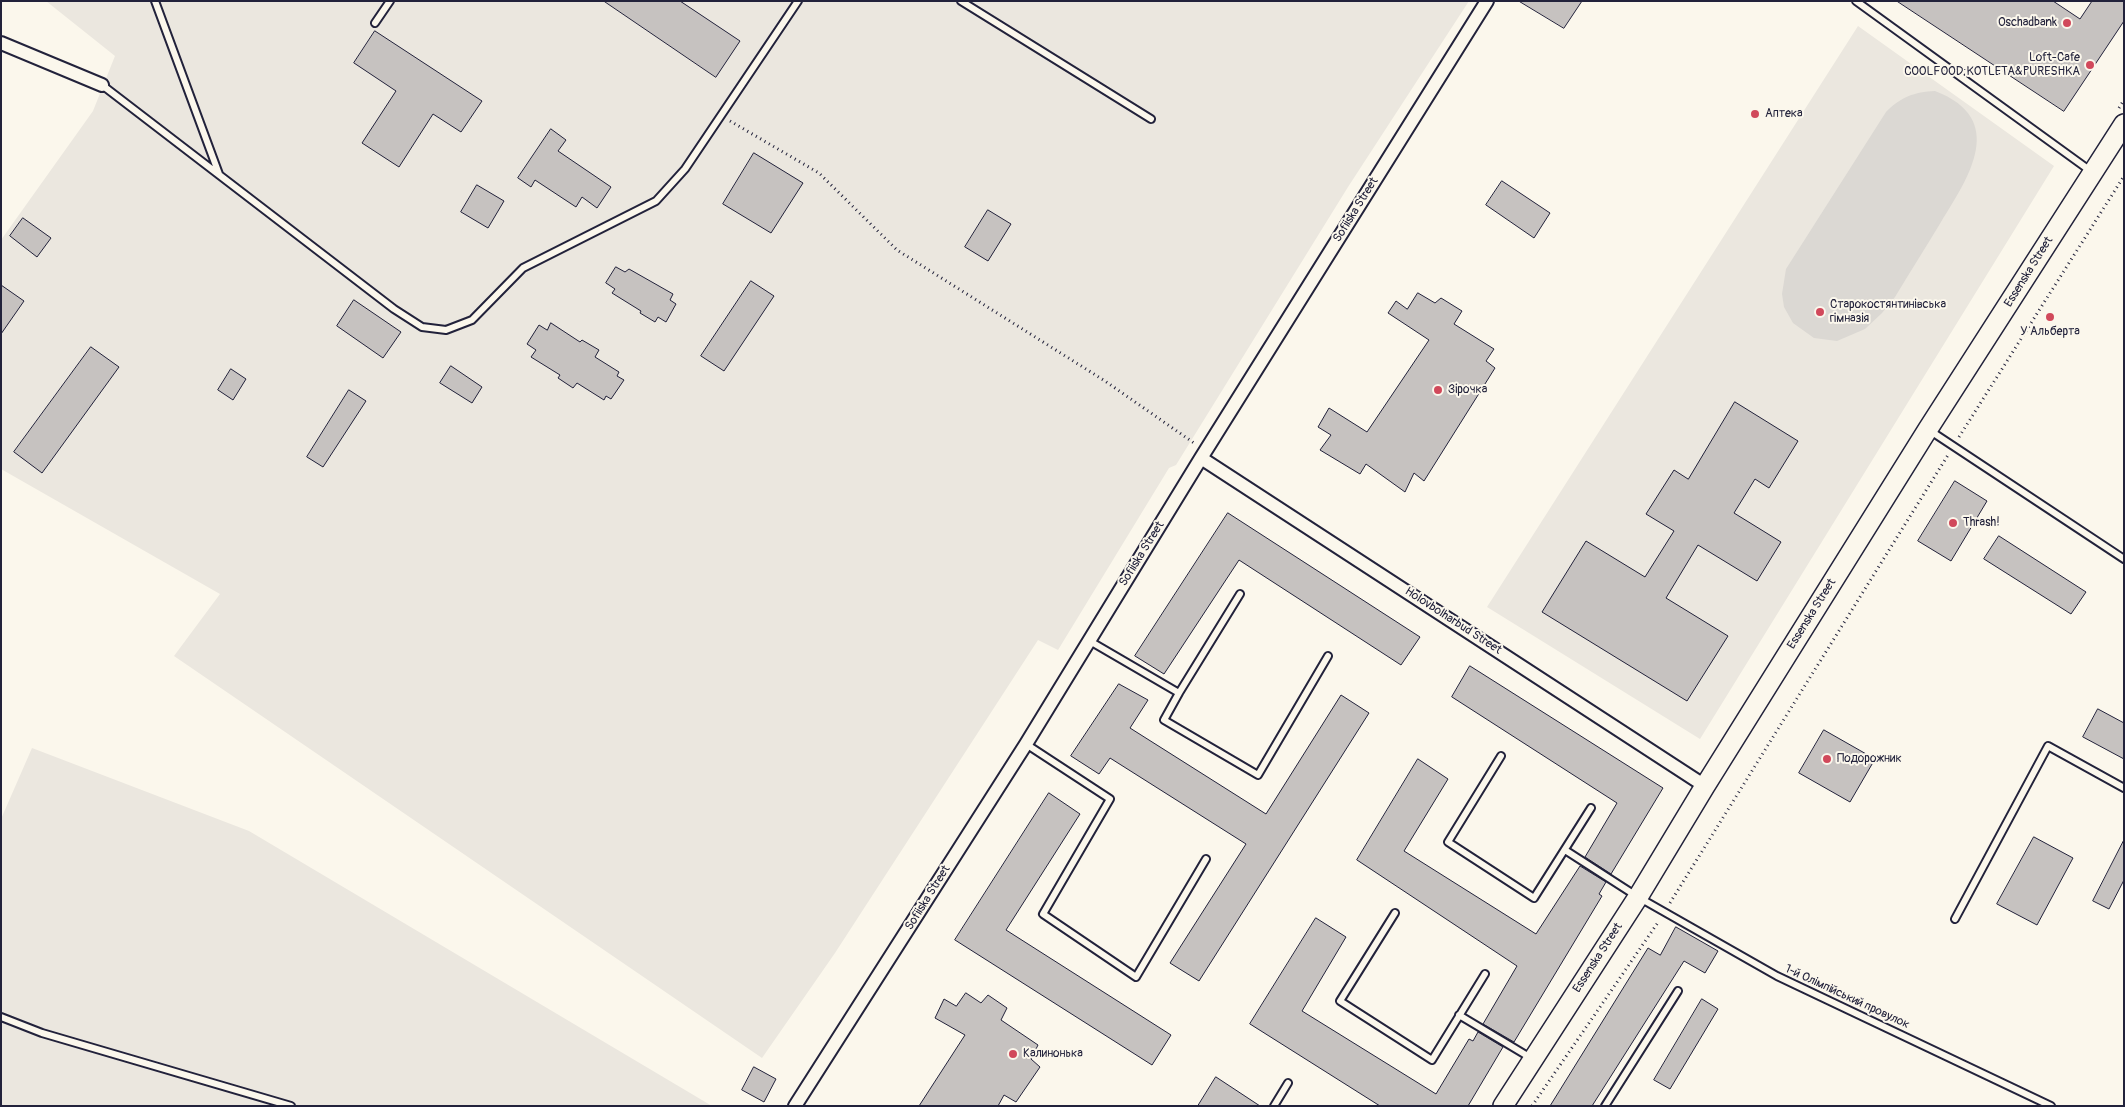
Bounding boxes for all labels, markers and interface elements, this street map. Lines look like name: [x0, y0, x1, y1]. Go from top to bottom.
place label: Oschadbank: [1998, 16, 2057, 30]
marker: Oschadbank: [2061, 17, 2073, 29]
place label: Loft-Cafe COOLFOOD;KOTLETA&PURESHKA: [1904, 51, 2080, 79]
marker: Loft-Cafe COOLFOOD;KOTLETA&PURESHKA: [2084, 59, 2096, 71]
place label: Аптека: [1765, 107, 1803, 121]
marker: Аптека: [1749, 108, 1761, 120]
street label: Sofiiska Street: [1330, 175, 1382, 245]
street label: Essenska Street: [2002, 234, 2056, 310]
place label: Старокостянтинівська гімназія: [1830, 298, 1946, 326]
marker: Старокостянтинівська гімназія: [1814, 306, 1826, 318]
marker: У Альберта: [2044, 311, 2056, 323]
place label: У Альберта: [2020, 325, 2080, 339]
place label: Зірочка: [1448, 383, 1487, 397]
marker: Зірочка: [1432, 384, 1444, 396]
place label: Thrash!: [1963, 516, 2000, 530]
marker: Thrash!: [1947, 517, 1959, 529]
street label: Sofiiska Street: [1116, 519, 1168, 589]
street label: Essenska Street: [1785, 576, 1839, 652]
street label: Holovbolharbud Street: [1402, 584, 1504, 658]
place label: Подорожник: [1837, 752, 1902, 766]
marker: Подорожник: [1821, 753, 1833, 765]
street label: Sofiiska Street: [902, 863, 954, 933]
street label: Essenska Street: [1570, 920, 1626, 996]
street label: 1-й Олімпійський провулок: [1782, 962, 1912, 1032]
place label: Калинонька: [1023, 1047, 1083, 1061]
marker: Калинонька: [1007, 1048, 1019, 1060]

